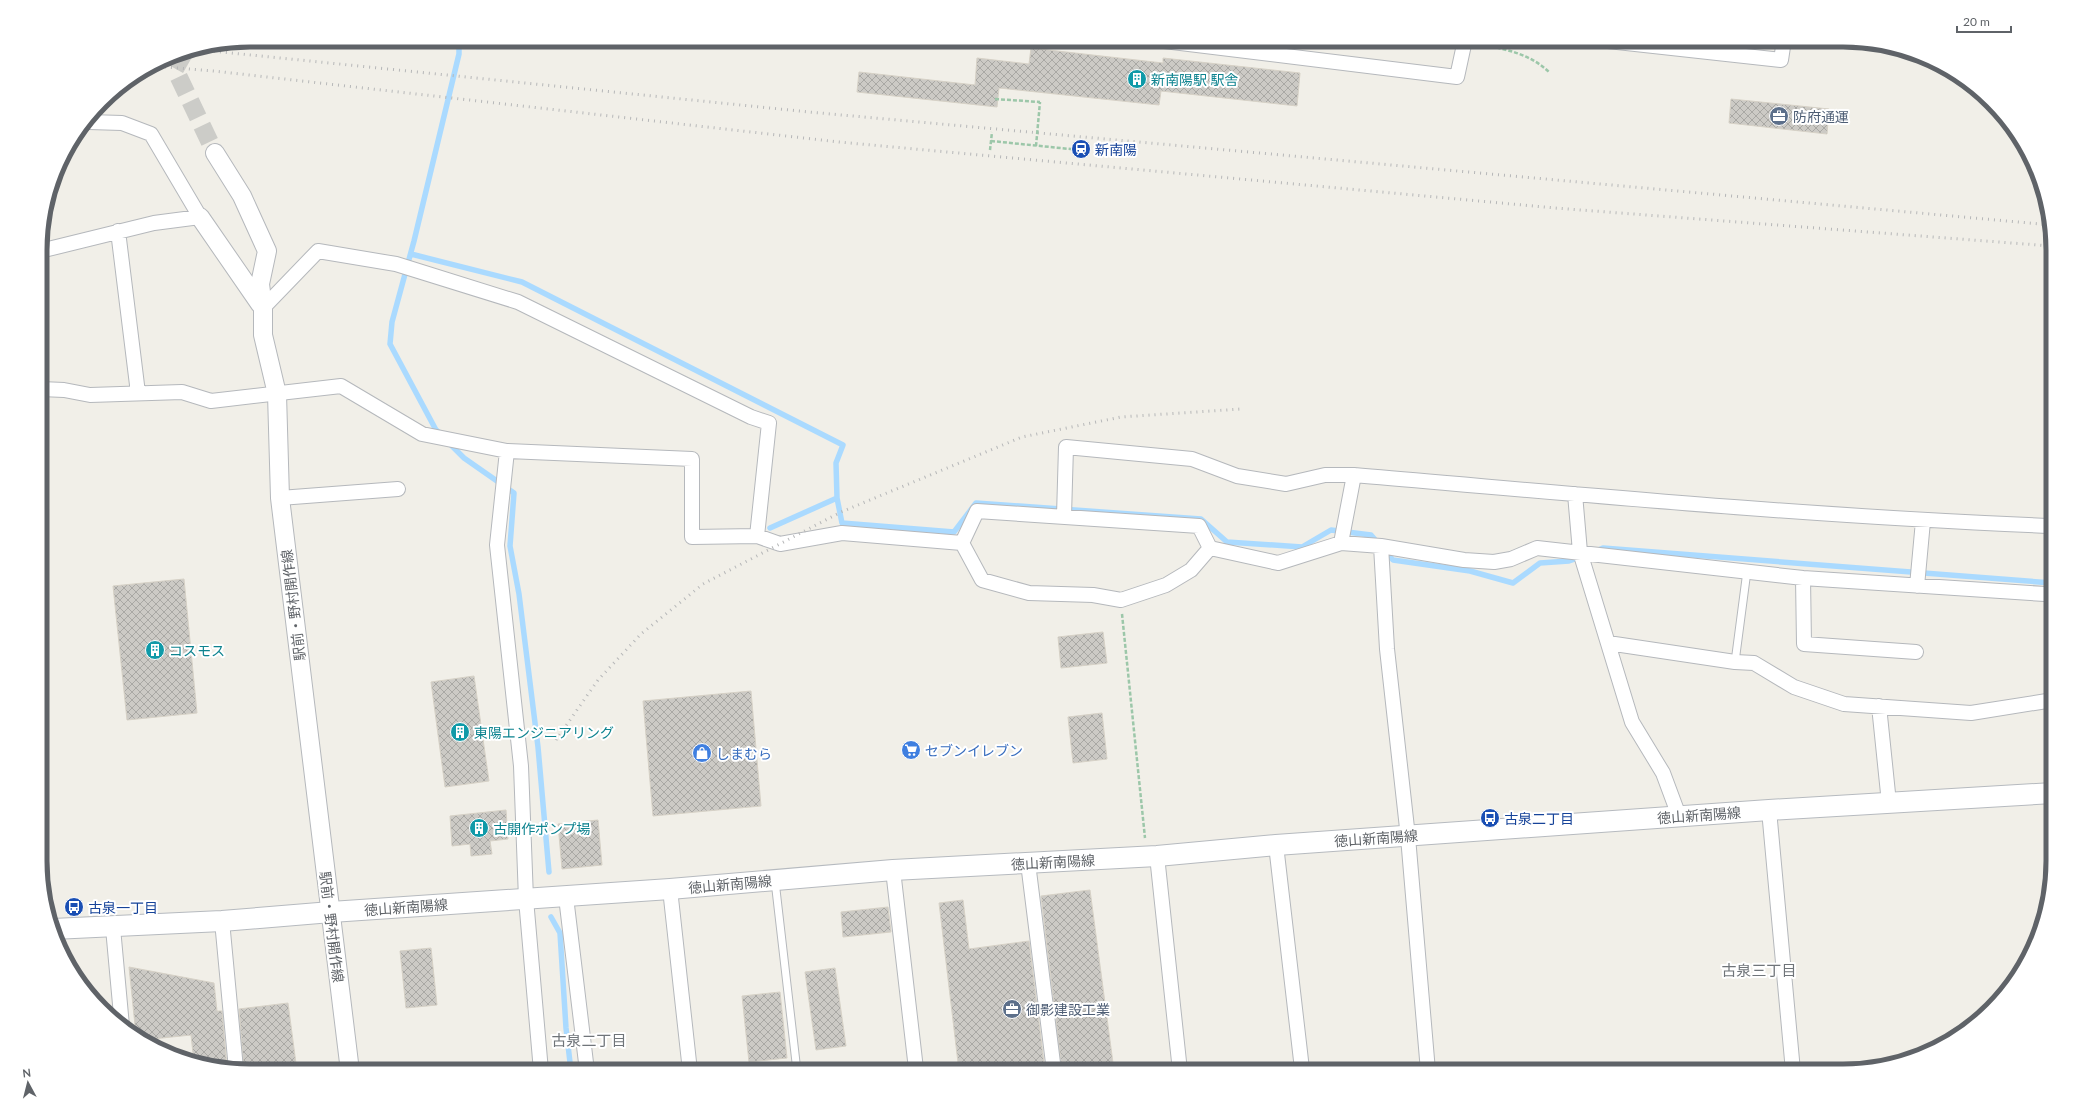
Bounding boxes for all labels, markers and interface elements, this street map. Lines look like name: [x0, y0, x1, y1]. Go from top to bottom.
scale bar: [1957, 8, 2011, 34]
text: 20 m: [1963, 14, 1990, 29]
building icon: 新南陽駅 駅舎: [1126, 68, 1148, 90]
place label: 新南陽駅 駅舎: [1151, 71, 1239, 88]
office icon: 防府通運: [1768, 105, 1790, 127]
place label: 防府通運: [1793, 108, 1849, 125]
station icon: 新南陽: [1070, 138, 1092, 160]
place label: 新南陽: [1095, 141, 1137, 158]
street label: 駅前・野村開作線: [278, 548, 308, 662]
building icon: コスモス: [144, 639, 166, 661]
place label: コスモス: [169, 642, 225, 659]
building icon: 東陽エンジニアリング: [449, 721, 471, 743]
place label: 東陽エンジニアリング: [474, 724, 614, 741]
supermarket icon: セブンイレブン: [900, 739, 922, 761]
shop icon: しまむら: [691, 742, 713, 764]
place label: セブンイレブン: [925, 742, 1023, 759]
place label: しまむら: [716, 745, 772, 762]
street label: 徳山新南陽線: [1657, 804, 1741, 826]
bus stop icon: 古泉二丁目: [1479, 807, 1501, 829]
place label: 古泉二丁目: [1504, 810, 1574, 827]
building icon: 古開作ポンプ場: [468, 817, 490, 839]
place label: 古開作ポンプ場: [493, 820, 591, 837]
street label: 徳山新南陽線: [1334, 827, 1418, 849]
street label: 徳山新南陽線: [1011, 851, 1095, 873]
street label: 駅前・野村開作線: [317, 870, 347, 984]
street label: 徳山新南陽線: [687, 872, 773, 896]
bus stop icon: 古泉一丁目: [63, 896, 85, 918]
street label: 徳山新南陽線: [364, 896, 448, 918]
place label: 古泉一丁目: [88, 899, 158, 916]
district label: 古泉三丁目: [1721, 961, 1797, 979]
office icon: 御影建設工業: [1001, 998, 1023, 1020]
place label: 御影建設工業: [1026, 1001, 1110, 1018]
district label: 古泉二丁目: [551, 1031, 627, 1049]
north arrow: [8, 1063, 48, 1103]
text: N: [22, 1066, 32, 1080]

